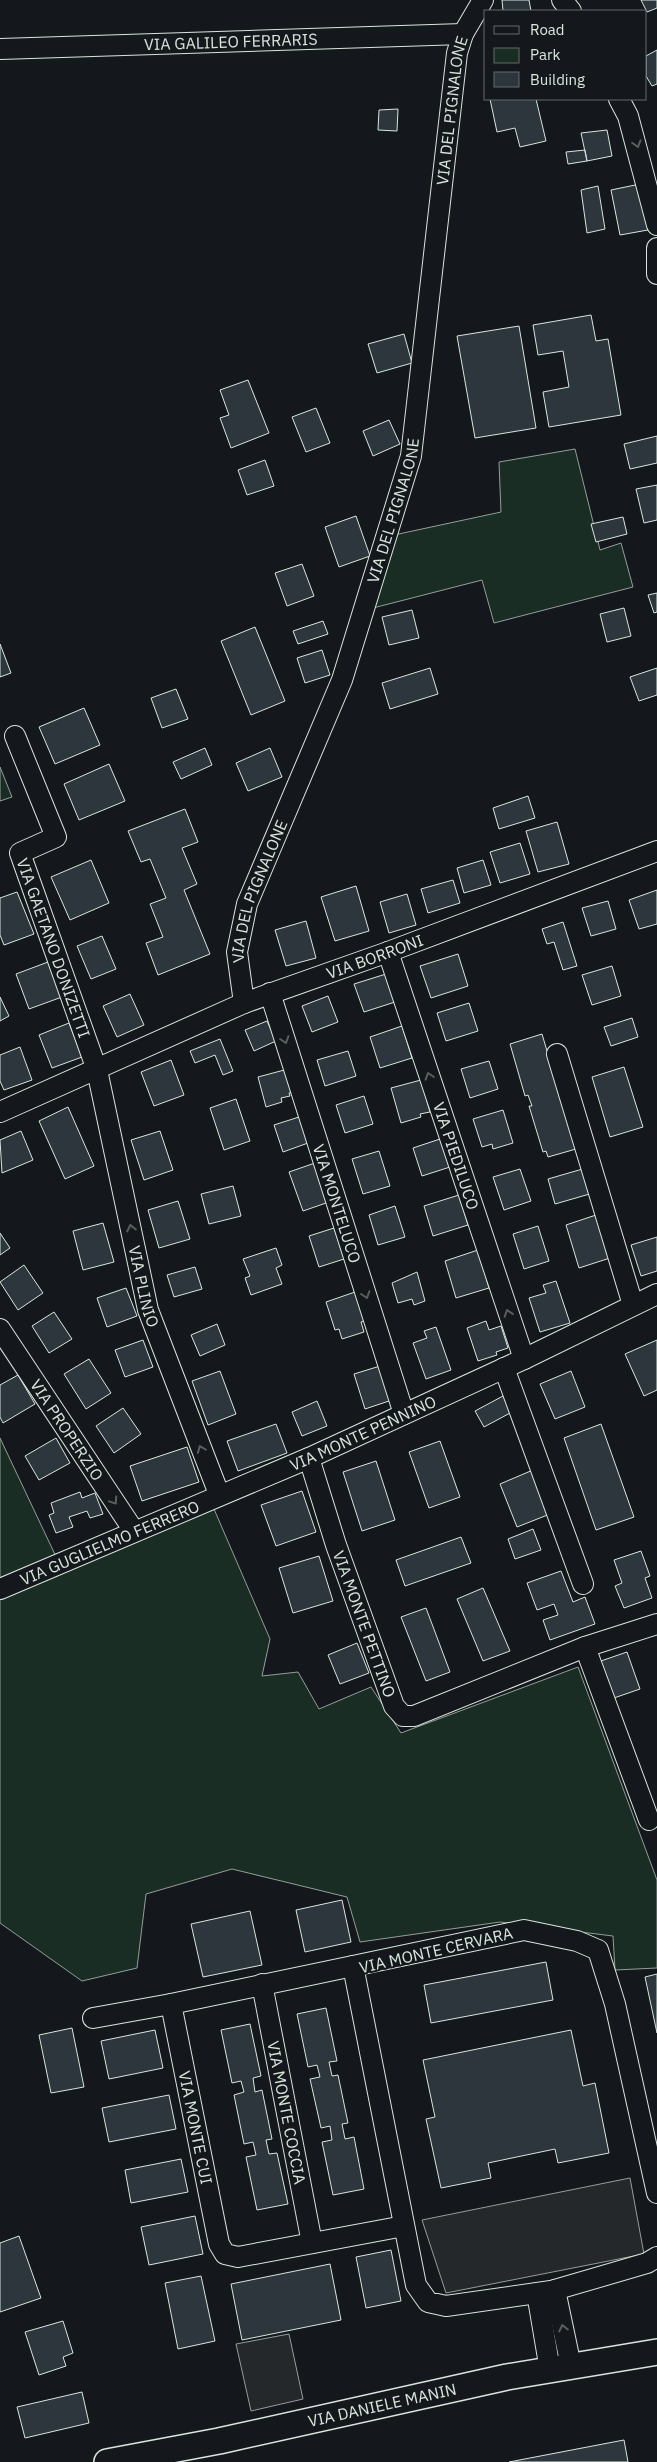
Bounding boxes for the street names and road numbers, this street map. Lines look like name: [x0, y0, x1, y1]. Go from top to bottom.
street label: VIA GALILEO FERRARIS: [144, 29, 318, 54]
street label: VIA DEL PIGNALONE: [432, 33, 472, 186]
street label: VIA DEL PIGNALONE: [362, 437, 423, 585]
street label: VIA DEL PIGNALONE: [227, 817, 292, 964]
street label: VIA GAETANO DONIZETTI: [13, 855, 95, 1040]
street label: VIA BORRONI: [324, 930, 426, 983]
street label: VIA PIEDILUCO: [429, 1099, 483, 1212]
street label: VIA MONTELUCO: [309, 1142, 365, 1266]
street label: VIA PLINIO: [125, 1244, 164, 1330]
street label: VIA PROPERZIO: [26, 1375, 108, 1484]
street label: VIA MONTE PENNINO: [287, 1391, 439, 1475]
street label: VIA GUGLIELMO FERRERO: [17, 1496, 202, 1589]
street label: VIA MONTE PETTINO: [329, 1548, 400, 1700]
street label: VIA MONTE CERVARA: [357, 1923, 515, 1977]
street label: VIA MONTE COCCIA: [263, 2039, 310, 2186]
street label: VIA MONTE CUI: [175, 2069, 217, 2186]
street label: VIA DANIELE MANIN: [306, 2379, 458, 2431]

